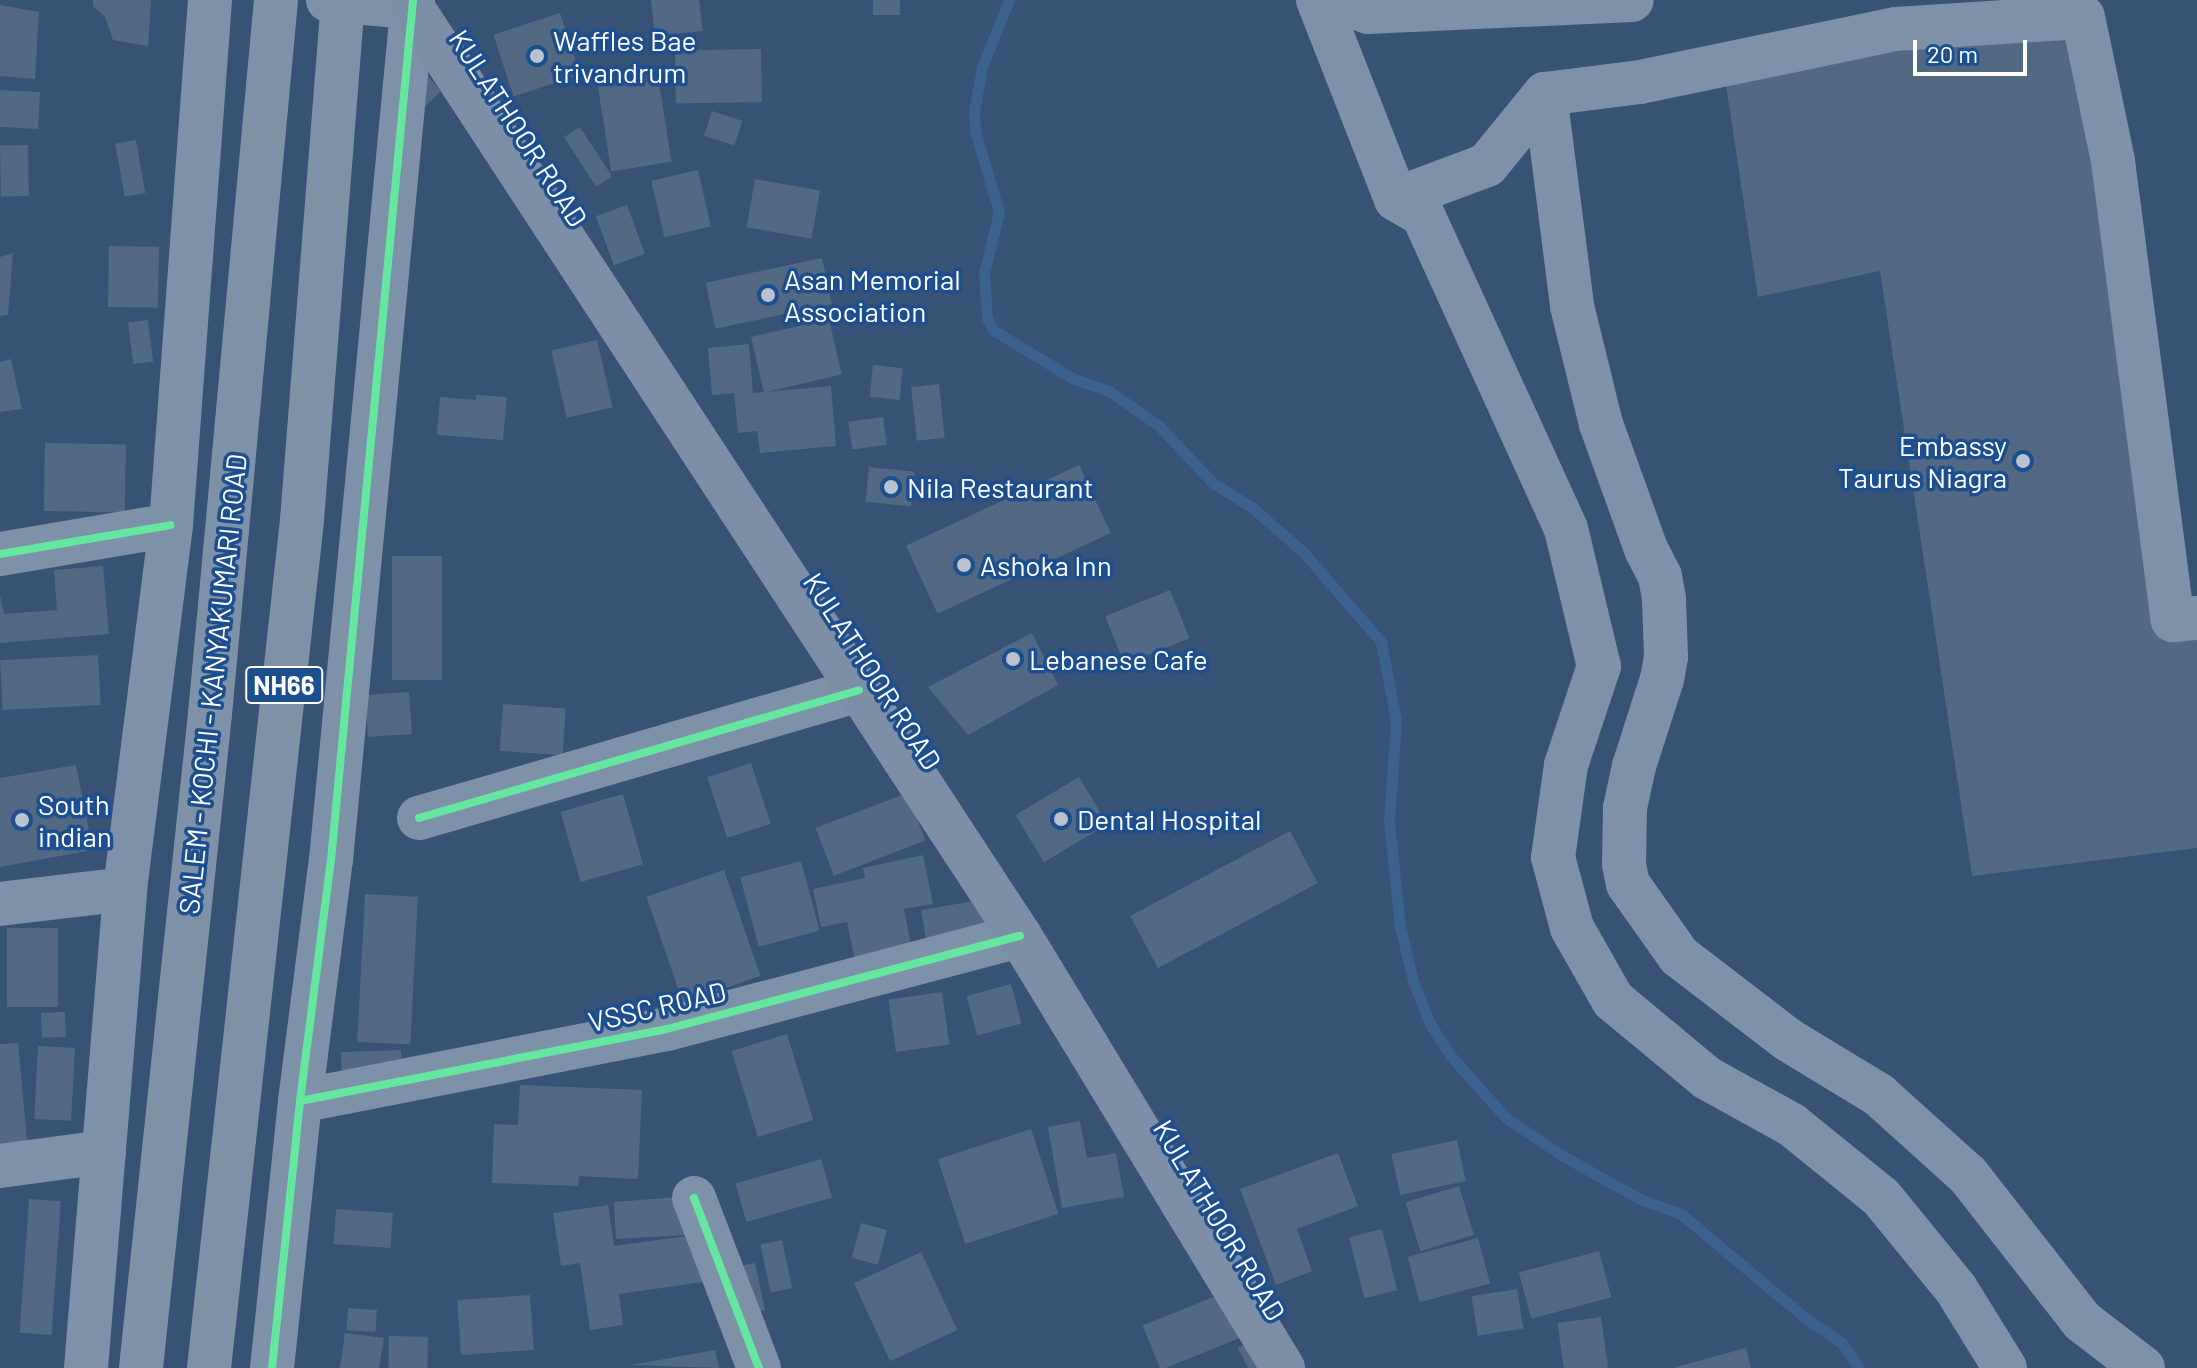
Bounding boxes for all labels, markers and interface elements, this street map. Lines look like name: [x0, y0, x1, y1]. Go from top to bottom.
street label: KULATHOOR ROAD: [443, 23, 595, 233]
place label: Waffles Bae trivandrum: [553, 23, 696, 89]
scale bar: [1917, 24, 2031, 74]
text: 20 m: [1927, 39, 1978, 68]
marker: Waffles Bae trivandrum: [528, 47, 546, 65]
place label: Asan Memorial Association: [784, 262, 961, 328]
marker: Asan Memorial Association: [759, 286, 777, 304]
place label: Embassy Taurus Niagra: [1838, 428, 2007, 494]
street label: SALEM - KOCHI - KANYAKUMARI ROAD: [171, 452, 253, 916]
marker: Embassy Taurus Niagra: [2014, 452, 2032, 470]
place label: Nila Restaurant: [907, 470, 1094, 504]
marker: Nila Restaurant: [882, 478, 900, 496]
place label: Ashoka Inn: [980, 548, 1112, 582]
marker: Ashoka Inn: [955, 556, 973, 574]
street label: KULATHOOR ROAD: [797, 566, 949, 776]
place label: Lebanese Cafe: [1029, 642, 1208, 676]
marker: Lebanese Cafe: [1004, 650, 1022, 668]
road number: NH66: [244, 663, 324, 707]
place label: South indian: [38, 787, 112, 853]
place label: Dental Hospital: [1077, 802, 1261, 836]
marker: Dental Hospital: [1052, 810, 1070, 828]
marker: South indian: [13, 811, 31, 829]
street label: VSSC ROAD: [585, 974, 729, 1038]
street label: KULATHOOR ROAD: [1147, 1114, 1293, 1326]

